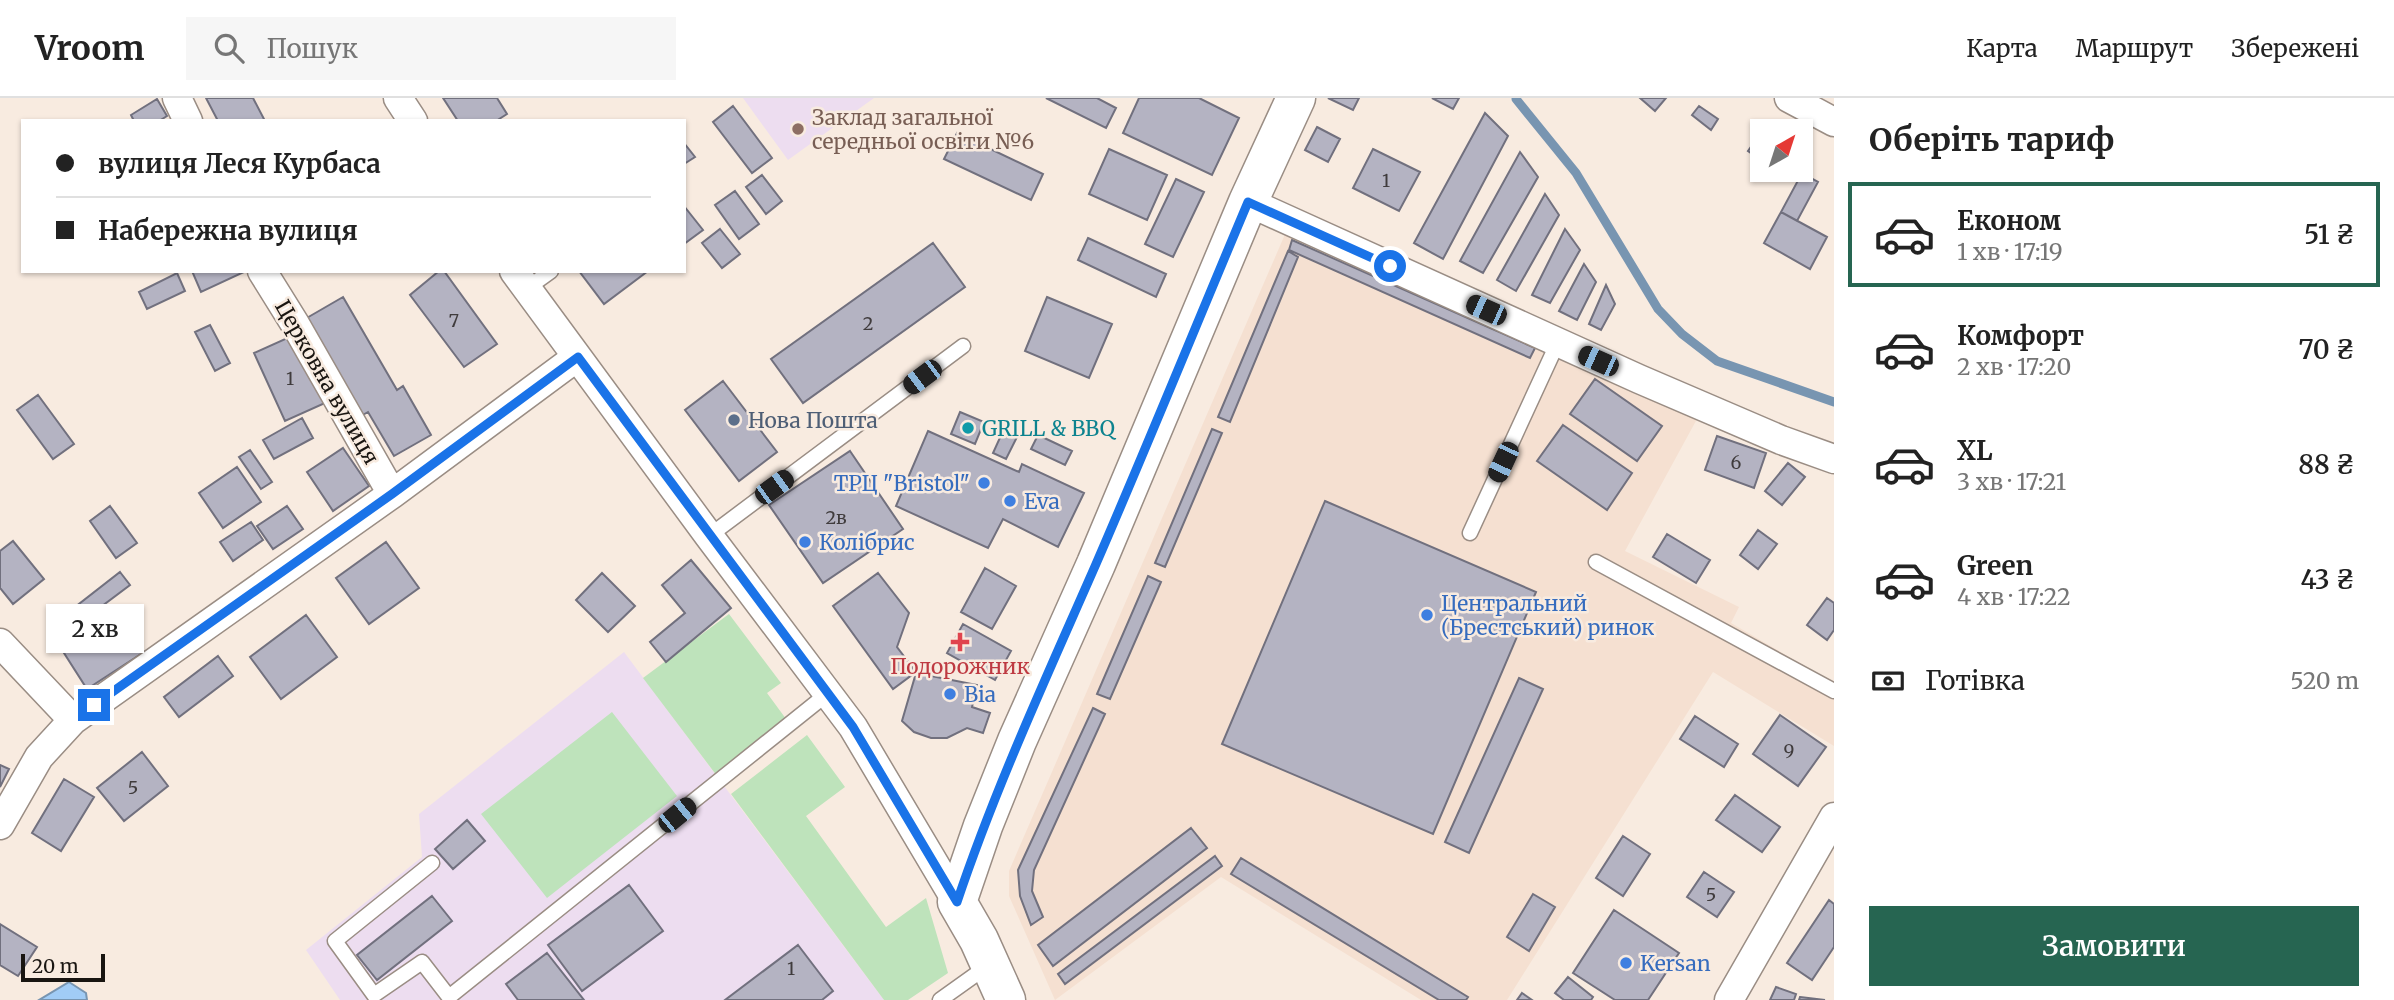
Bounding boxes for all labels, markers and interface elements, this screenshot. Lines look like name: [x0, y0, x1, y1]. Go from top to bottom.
search box: [186, 17, 676, 80]
text: Vroom: [35, 28, 144, 69]
icon: search: [210, 29, 248, 67]
text: Пошук: [266, 32, 358, 65]
text: Карта: [1966, 33, 2038, 64]
text: Маршрут: [2076, 33, 2193, 64]
text: Збережені: [2231, 33, 2359, 64]
place label: Заклад загальної середньої освіти №6: [812, 104, 1034, 155]
north arrow: [1750, 119, 1813, 182]
map controls: [1750, 119, 1813, 182]
text: Оберіть тариф: [1869, 120, 2114, 160]
marker: Заклад загальної середньої освіти №6: [790, 121, 806, 137]
text: вулиця Леся Курбаса: [98, 147, 381, 180]
house number: 1: [1382, 169, 1390, 192]
icon: car: [1873, 203, 1936, 266]
text: Економ: [1957, 204, 2061, 237]
text: Набережна вулиця: [98, 214, 358, 247]
text: 51 ₴: [2304, 218, 2355, 251]
text: 1 хв · 17:19: [1957, 237, 2063, 266]
route start: [1374, 250, 1406, 282]
car: [1463, 292, 1510, 328]
street label: Церковна вулиця: [269, 295, 385, 469]
house number: 7: [449, 309, 459, 332]
house number: 2: [863, 312, 873, 335]
icon: car: [1873, 318, 1936, 381]
text: Комфорт: [1957, 319, 2084, 352]
text: 70 ₴: [2298, 333, 2355, 366]
car: [1575, 343, 1622, 379]
text: 2 хв · 17:20: [1957, 352, 2071, 381]
car: [899, 356, 946, 398]
house number: 1: [286, 367, 294, 390]
place label: Нова Пошта: [748, 407, 878, 434]
marker: Нова Пошта: [726, 412, 742, 428]
place label: GRILL & BBQ: [982, 415, 1117, 442]
marker: GRILL & BBQ: [960, 420, 976, 436]
icon: car: [1873, 433, 1936, 496]
text: XL: [1957, 434, 1993, 467]
car: [1485, 439, 1522, 485]
text: 88 ₴: [2298, 448, 2355, 481]
house number: 6: [1731, 451, 1742, 474]
car: [751, 466, 798, 508]
text: 3 хв · 17:21: [1957, 467, 2066, 496]
place label: ТРЦ "Bristol": [834, 470, 970, 497]
marker: ТРЦ "Bristol": [976, 475, 992, 491]
place label: Eva: [1024, 488, 1060, 515]
marker: Eva: [1002, 493, 1018, 509]
house number: 2в: [825, 506, 847, 529]
place label: Колібрис: [819, 529, 915, 556]
marker: Колібрис: [797, 534, 813, 550]
icon: car: [1873, 548, 1936, 611]
text: Green: [1957, 549, 2033, 582]
text: 43 ₴: [2301, 563, 2355, 596]
text: 4 хв · 17:22: [1957, 582, 2071, 611]
place label: Центральний (Брестський) ринок: [1441, 590, 1654, 641]
callout: 2 хв: [45, 603, 143, 652]
marker: Центральний (Брестський) ринок: [1419, 607, 1435, 623]
text: 2 хв: [72, 614, 118, 643]
marker: Подорожник: [952, 634, 968, 650]
place label: Подорожник: [890, 653, 1030, 680]
icon: cash: [1869, 662, 1907, 700]
text: Готівка: [1925, 664, 2025, 697]
text: 520 m: [2290, 666, 2359, 695]
place label: Віа: [964, 681, 996, 708]
marker: Віа: [942, 686, 958, 702]
route end: [78, 689, 110, 721]
house number: 9: [1784, 739, 1794, 762]
house number: 5: [128, 776, 138, 799]
car: [655, 794, 700, 836]
house number: 5: [1706, 883, 1716, 906]
button: Замовити: [1869, 906, 2359, 986]
place label: Kersan: [1640, 950, 1711, 977]
scale bar: [21, 951, 105, 983]
text: 20 m: [32, 954, 79, 978]
marker: Kersan: [1618, 955, 1634, 971]
house number: 1: [787, 957, 795, 980]

